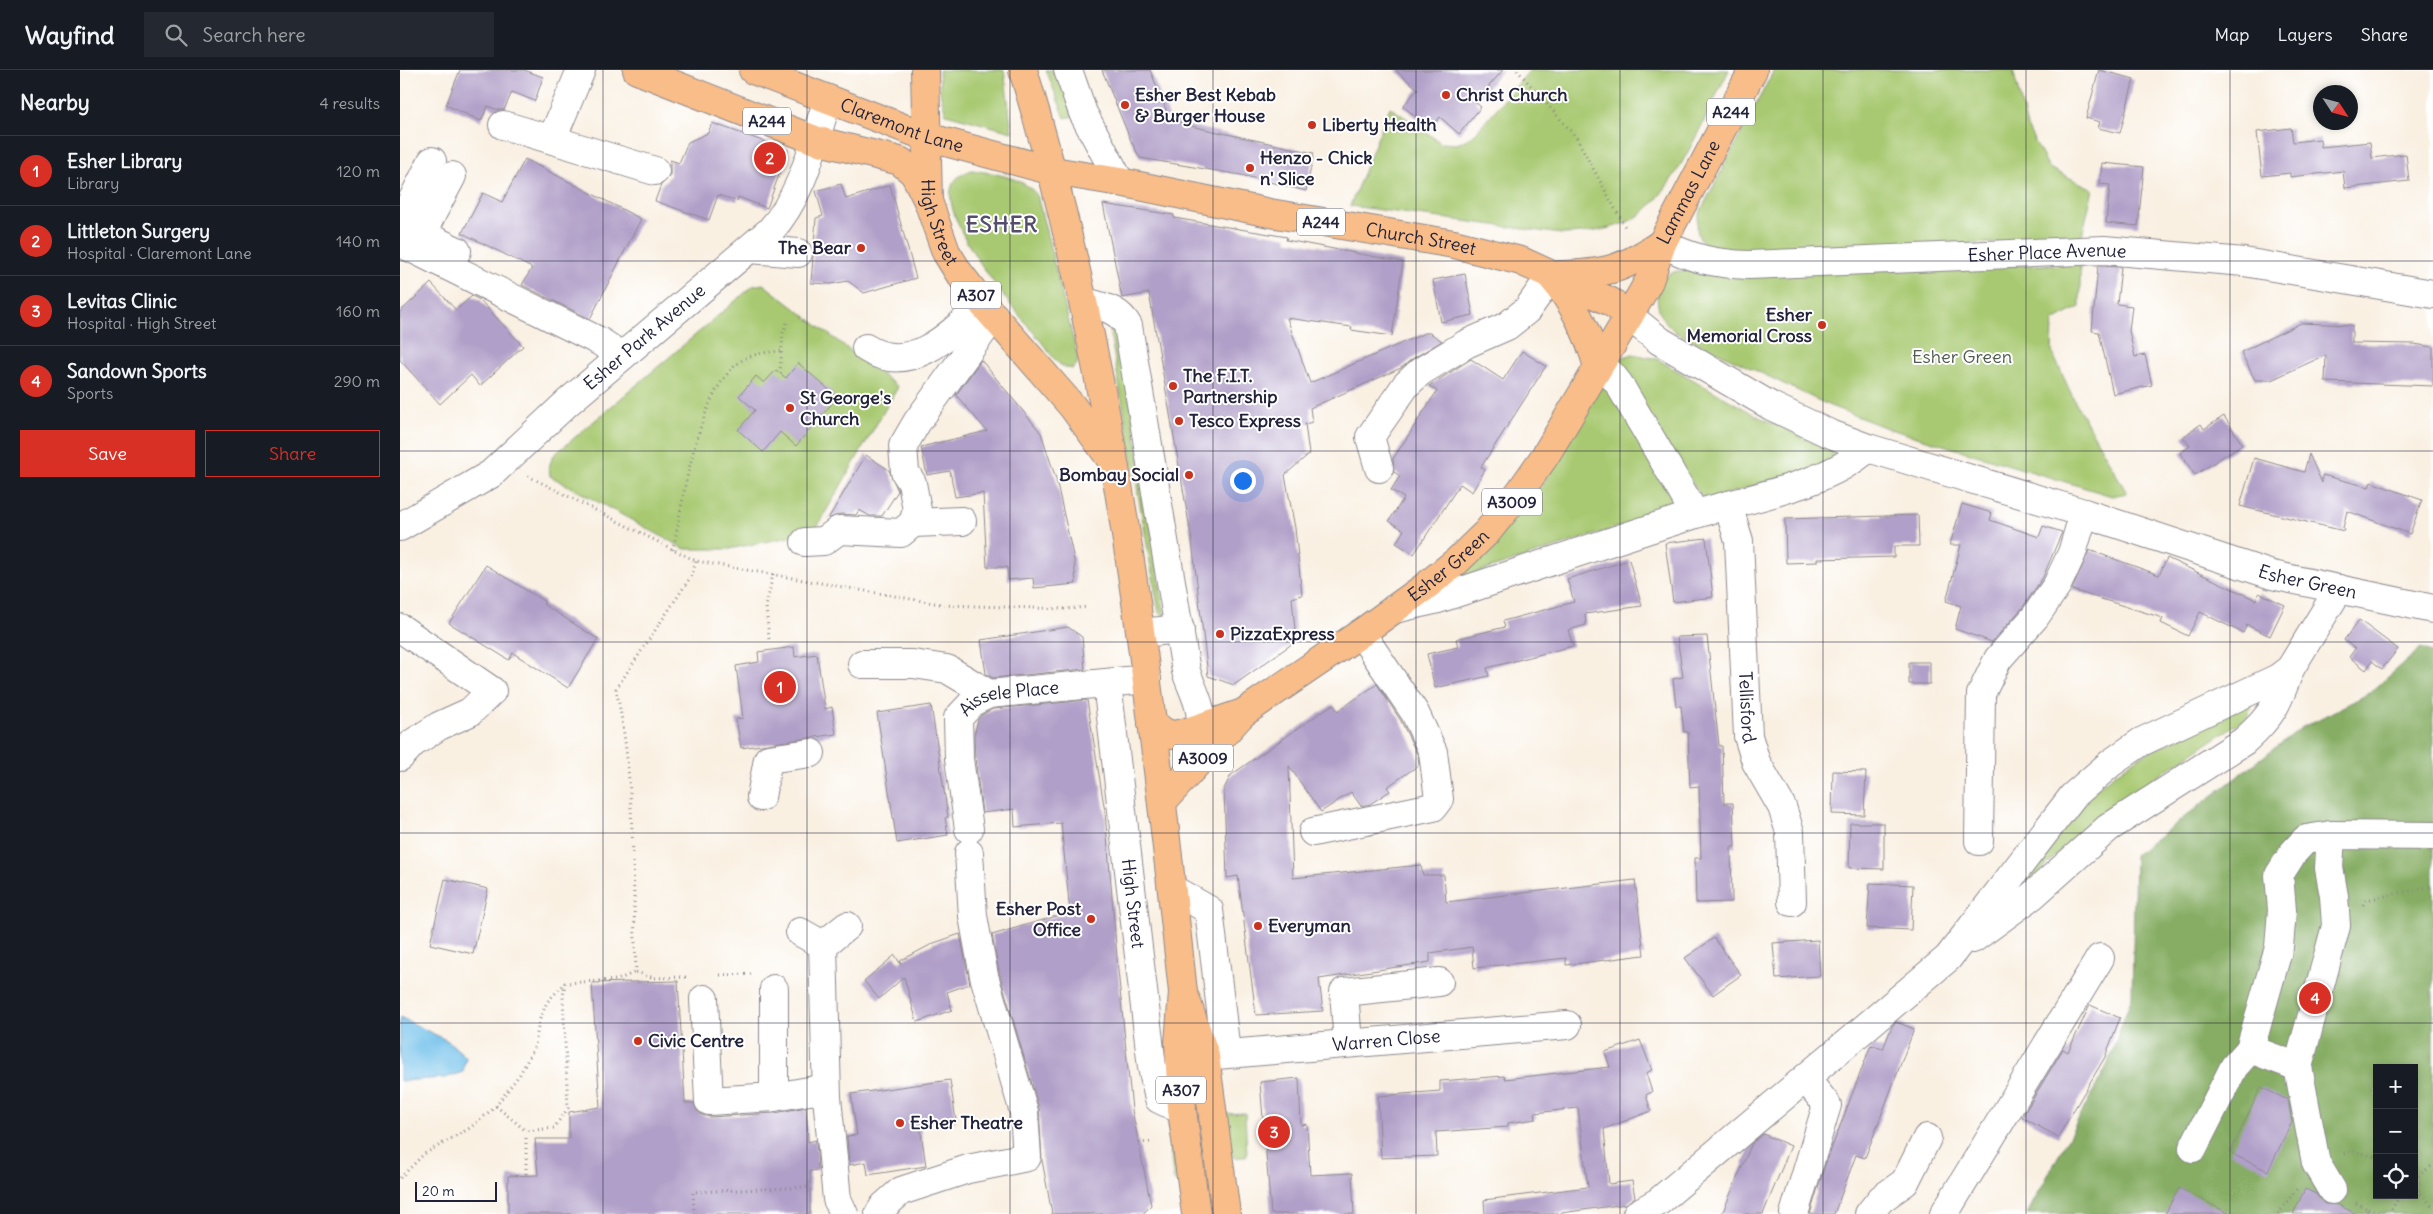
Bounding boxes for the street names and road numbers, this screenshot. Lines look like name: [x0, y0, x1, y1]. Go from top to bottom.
street label: Claremont Lane: [837, 93, 966, 157]
road number: A244: [1707, 98, 1755, 126]
road number: A244: [743, 107, 791, 134]
street label: Lammas Lane: [1651, 136, 1725, 248]
street label: High Street: [916, 179, 963, 270]
road number: A244: [1297, 208, 1345, 236]
street label: Church Street: [1364, 217, 1479, 260]
street label: Esher Place Avenue: [1967, 238, 2127, 267]
street label: Esher Park Avenue: [579, 279, 710, 395]
road number: A307: [951, 282, 1001, 308]
road number: A3009: [1482, 488, 1542, 516]
street label: Esher Green: [1403, 524, 1494, 607]
street label: Esher Green: [2255, 559, 2359, 604]
street label: Tellisford: [1734, 671, 1762, 746]
street label: Aissele Place: [954, 675, 1060, 721]
road number: A3009: [1173, 744, 1233, 771]
street label: High Street: [1117, 858, 1150, 949]
street label: Warren Close: [1331, 1024, 1441, 1056]
road number: A307: [1156, 1076, 1206, 1104]

